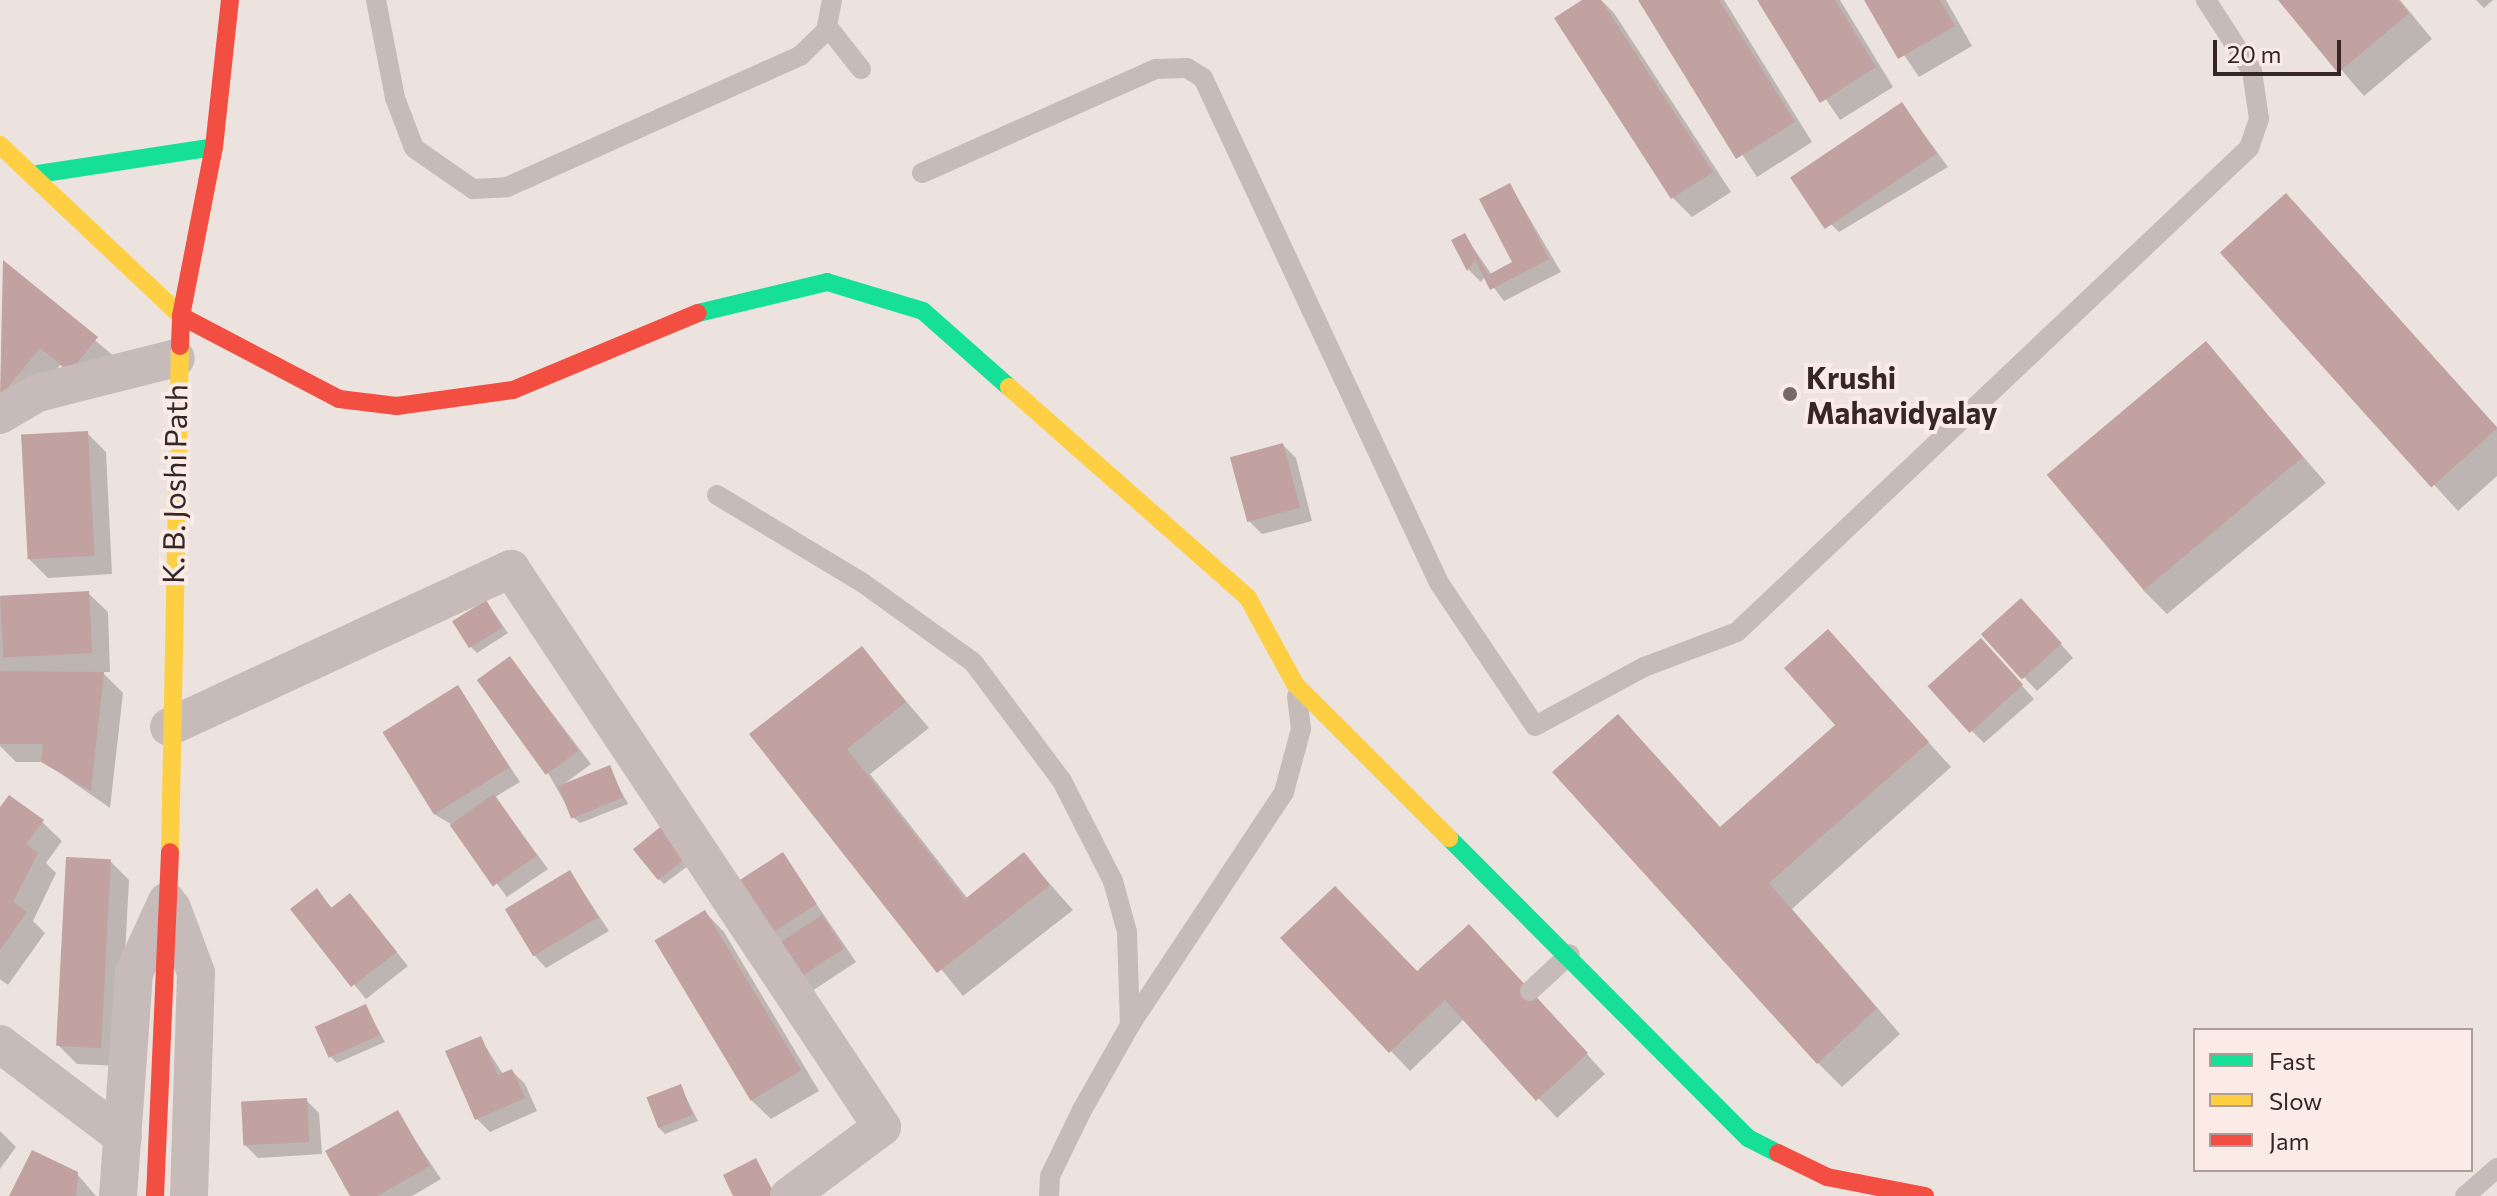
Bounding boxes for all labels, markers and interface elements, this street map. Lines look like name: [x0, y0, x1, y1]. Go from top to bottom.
scale bar: [2217, 24, 2345, 74]
text: 20 m: [2227, 39, 2281, 68]
place label: Krushi Mahavidyalay: [1806, 359, 1997, 430]
street label: K. B. Joshi Path: [154, 384, 194, 584]
marker: Krushi Mahavidyalay: [1781, 385, 1799, 403]
legend: [2193, 1028, 2473, 1172]
text: Fast: [2269, 1046, 2316, 1075]
text: Slow: [2269, 1086, 2322, 1115]
text: Jam: [2269, 1126, 2309, 1155]

